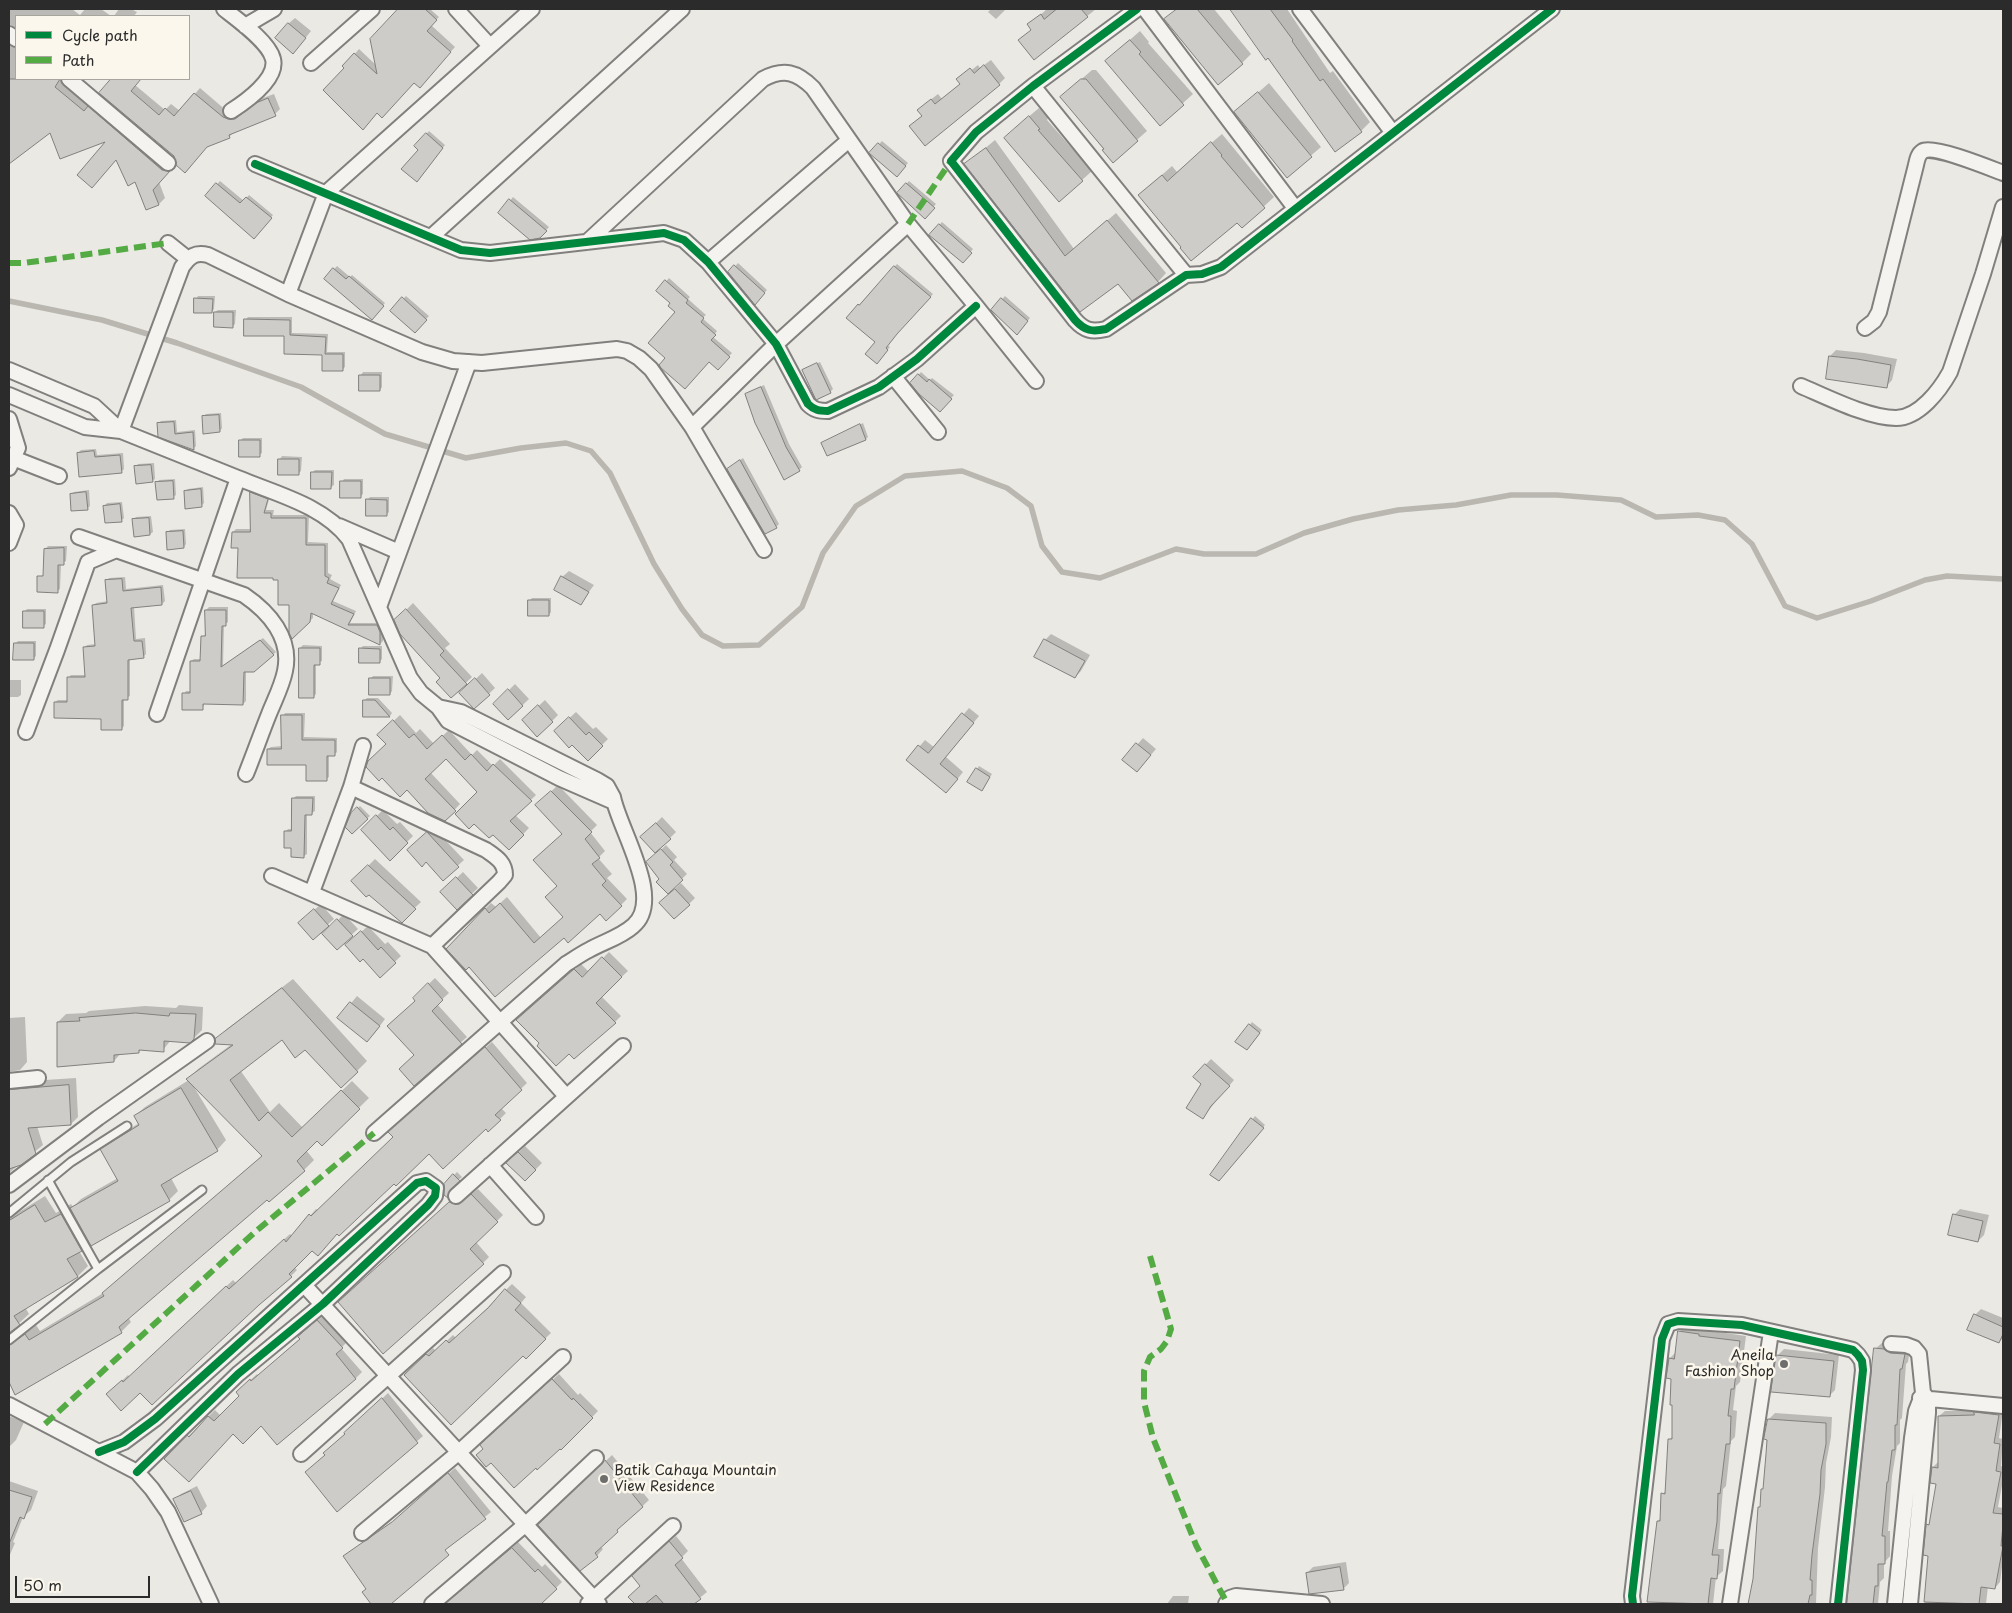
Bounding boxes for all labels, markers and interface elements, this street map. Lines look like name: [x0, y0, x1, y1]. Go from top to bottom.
legend: [15, 15, 190, 80]
text: Cycle path: [62, 23, 138, 46]
text: Path: [62, 48, 94, 71]
place label: Aneila Fashion Shop: [1685, 1348, 1774, 1380]
marker: Aneila Fashion Shop: [1778, 1358, 1790, 1370]
place label: Batik Cahaya Mountain View Residence: [614, 1463, 777, 1495]
marker: Batik Cahaya Mountain View Residence: [598, 1473, 610, 1485]
scale bar: [18, 1566, 152, 1598]
text: 50 m: [23, 1573, 62, 1596]

